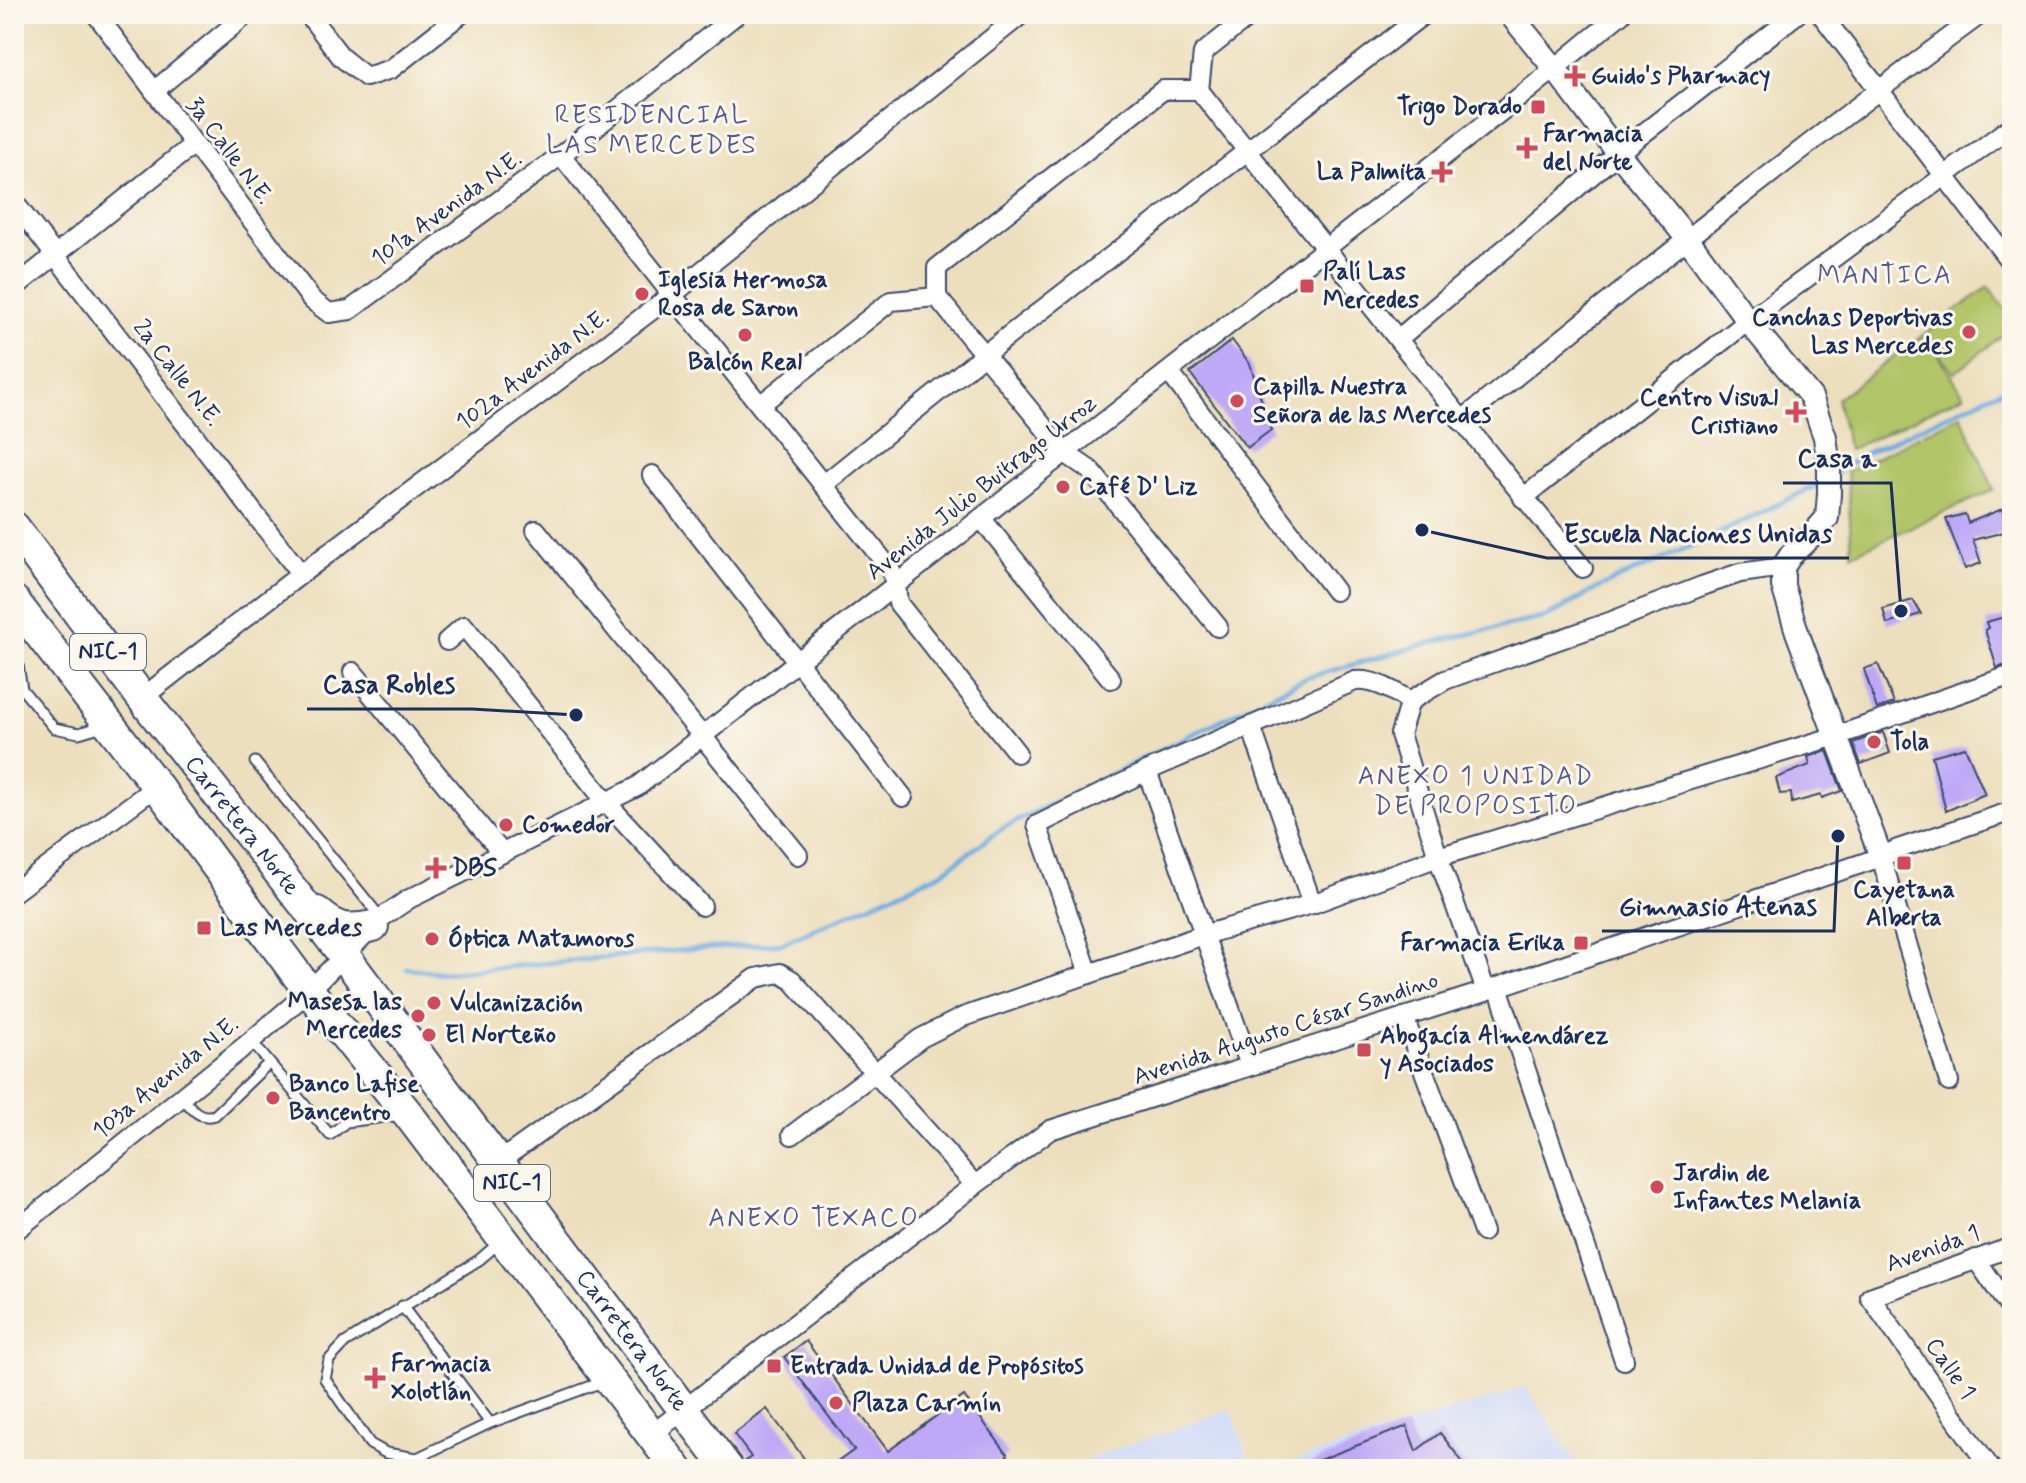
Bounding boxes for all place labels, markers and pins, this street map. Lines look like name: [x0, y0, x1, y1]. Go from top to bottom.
place label: Guido's Pharmacy: [1591, 61, 1770, 92]
marker: Guido's Pharmacy: [1566, 67, 1584, 85]
place label: Trigo Dorado: [1397, 92, 1522, 126]
marker: Trigo Dorado: [1529, 98, 1547, 116]
place label: Farmacia del Norte: [1543, 119, 1643, 178]
marker: Farmacia del Norte: [1518, 139, 1536, 157]
place label: La Palmita: [1317, 157, 1426, 188]
marker: La Palmita: [1433, 163, 1451, 181]
place label: Palí Las Mercedes: [1323, 257, 1419, 316]
place label: Iglesia Hermosa Rosa de Saron: [658, 265, 828, 324]
marker: Palí Las Mercedes: [1298, 277, 1316, 295]
marker: Iglesia Hermosa Rosa de Saron: [633, 285, 651, 303]
place label: Canchas Deportivas Las Mercedes: [1752, 303, 1953, 362]
marker: Canchas Deportivas Las Mercedes: [1960, 323, 1978, 341]
marker: Balcón Real: [736, 326, 754, 344]
place label: Balcón Real: [688, 347, 802, 378]
place label: Capilla Nuestra Señora de las Mercedes: [1253, 372, 1492, 431]
place label: Centro Visual Cristiano: [1640, 383, 1778, 442]
marker: Capilla Nuestra Señora de las Mercedes: [1228, 392, 1246, 410]
marker: Centro Visual Cristiano: [1785, 401, 1807, 423]
callout: Casa a: [1783, 433, 1891, 483]
place label: Café D' Liz: [1079, 472, 1198, 503]
marker: Café D' Liz: [1054, 478, 1072, 496]
callout: Escuela Naciones Unidas: [1547, 508, 1849, 558]
callout: Casa Robles: [307, 659, 472, 709]
place label: Tola: [1890, 727, 1930, 758]
marker: Tola: [1865, 733, 1883, 751]
place label: Comedor: [522, 810, 615, 841]
marker: Comedor: [497, 816, 515, 834]
place label: DBS: [452, 853, 497, 884]
marker: Cayetana Alberta: [1895, 854, 1913, 872]
marker: DBS: [427, 859, 445, 877]
place label: Cayetana Alberta: [1853, 875, 1955, 934]
callout: Gimnasio Atenas: [1602, 881, 1834, 931]
place label: Las Mercedes: [220, 913, 363, 944]
marker: Las Mercedes: [195, 919, 213, 937]
place label: Óptica Matamoros: [448, 924, 635, 955]
place label: Farmacia Erika: [1400, 928, 1565, 959]
marker: Óptica Matamoros: [423, 930, 441, 948]
marker: Farmacia Erika: [1572, 934, 1590, 952]
place label: Masesa las Mercedes: [288, 987, 402, 1046]
place label: Vulcanización: [450, 988, 583, 1019]
marker: Vulcanización: [425, 994, 443, 1012]
marker: Masesa las Mercedes: [409, 1007, 427, 1025]
place label: El Norteño: [445, 1020, 556, 1051]
place label: Abogacía Almendárez y Asociados: [1380, 1021, 1609, 1080]
marker: El Norteño: [420, 1026, 438, 1044]
marker: Abogacía Almendárez y Asociados: [1355, 1041, 1373, 1059]
place label: Banco Lafise Bancentro: [289, 1069, 419, 1128]
marker: Banco Lafise Bancentro: [264, 1089, 282, 1107]
place label: Jardin de Infantes Melania: [1673, 1158, 1861, 1217]
marker: Jardin de Infantes Melania: [1648, 1178, 1666, 1196]
place label: Farmacia Xolotlán: [391, 1349, 491, 1408]
place label: Entrada Unidad de Propósitos: [790, 1351, 1084, 1382]
marker: Entrada Unidad de Propósitos: [765, 1357, 783, 1375]
marker: Farmacia Xolotlán: [366, 1369, 384, 1387]
place label: Plaza Carmín: [852, 1388, 1001, 1419]
marker: Plaza Carmín: [827, 1394, 845, 1412]

